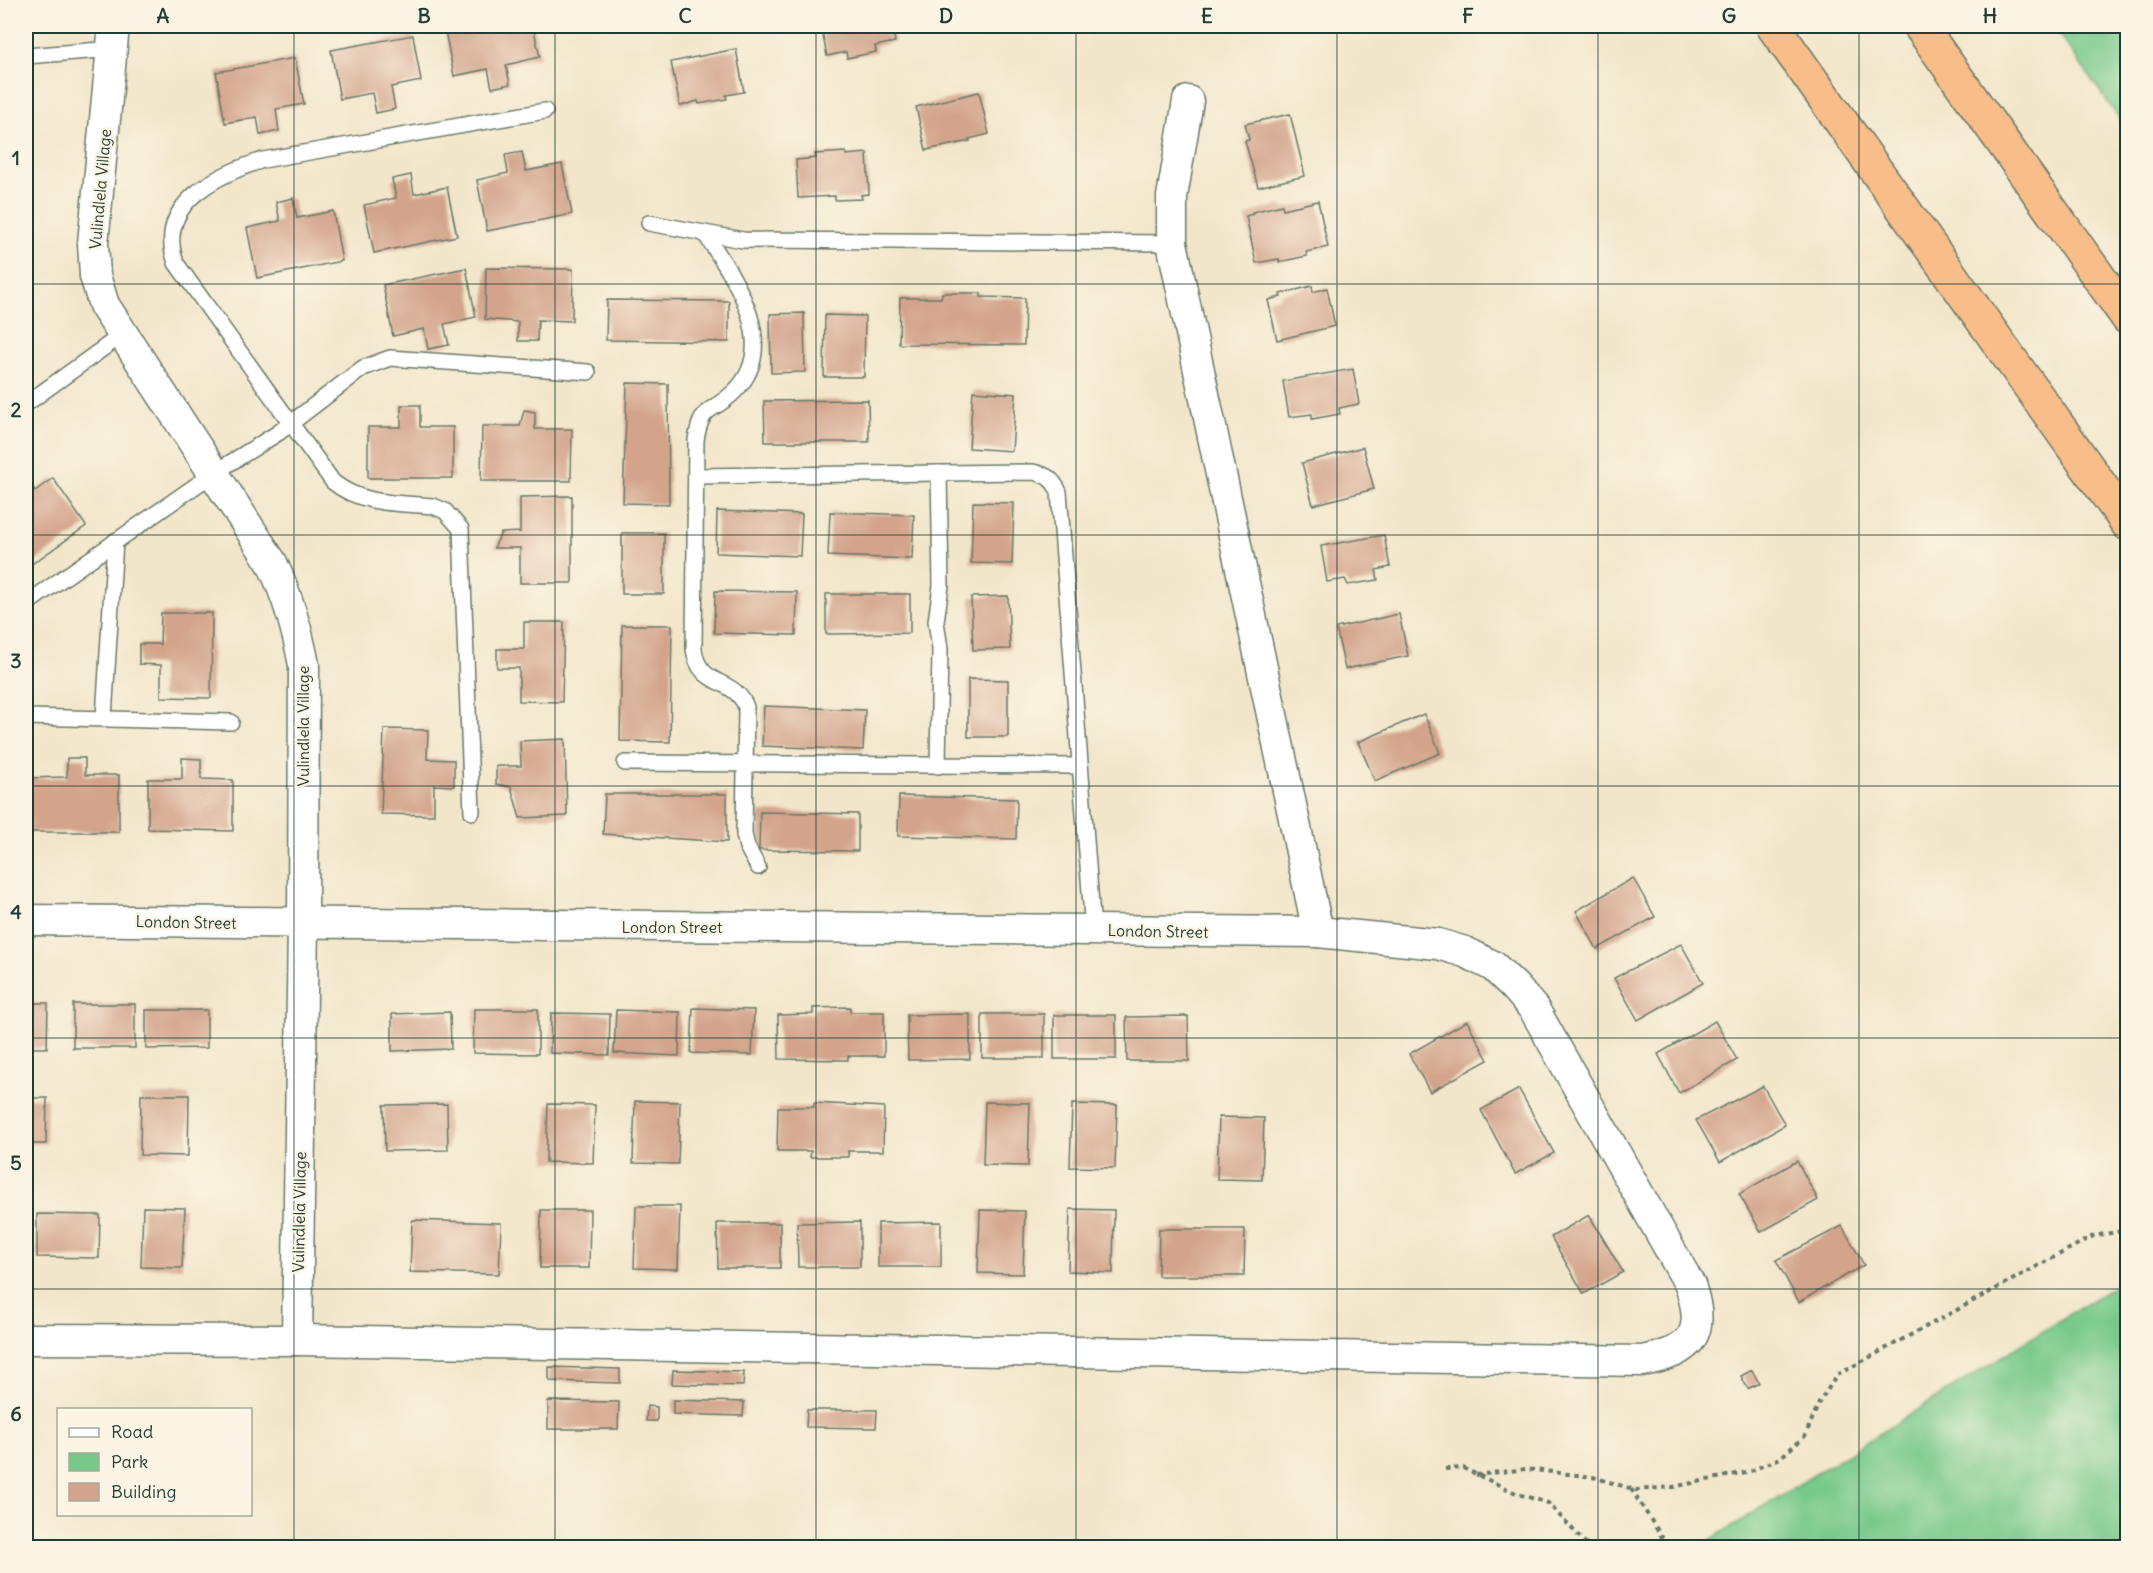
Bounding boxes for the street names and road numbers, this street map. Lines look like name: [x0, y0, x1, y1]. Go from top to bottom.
street label: Vulindlela Village: [85, 128, 115, 250]
street label: Vulindlela Village: [293, 666, 313, 786]
street label: London Street: [135, 911, 237, 933]
street label: London Street: [622, 917, 723, 937]
street label: London Street: [1107, 920, 1209, 942]
street label: Vulindlela Village: [288, 1151, 310, 1273]

